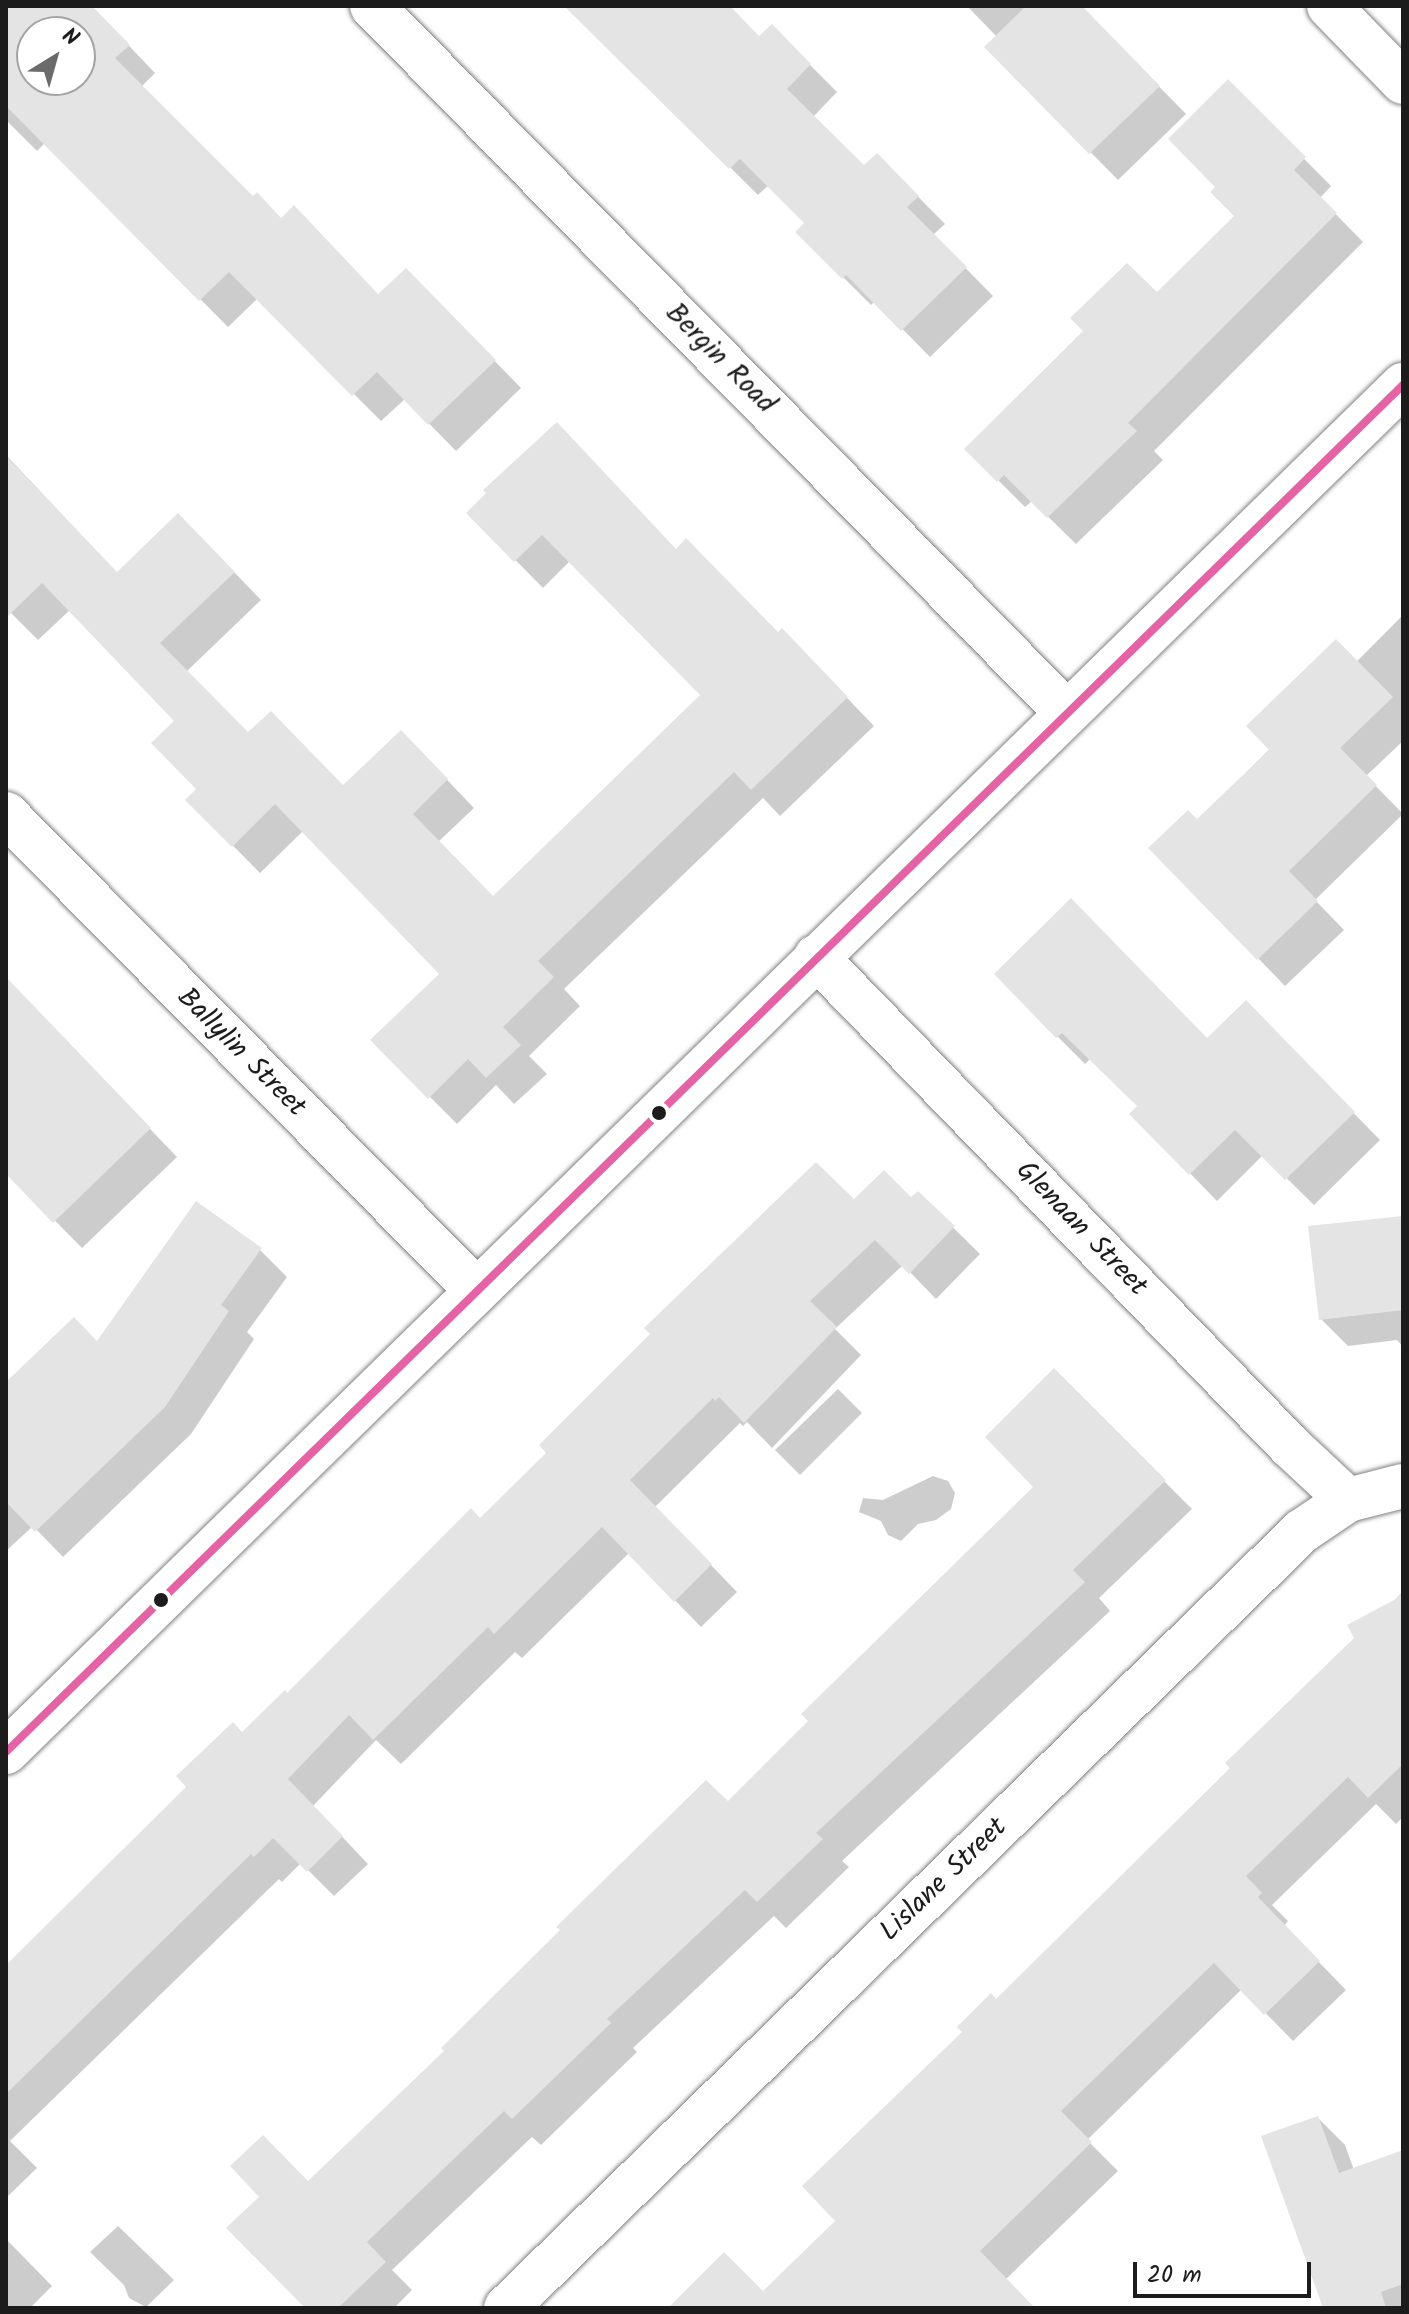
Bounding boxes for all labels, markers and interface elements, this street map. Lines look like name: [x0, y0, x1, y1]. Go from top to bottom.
north arrow: [16, 16, 96, 96]
text: N: [53, 20, 86, 56]
street label: Bergin Road: [658, 297, 782, 421]
street label: Ballylin Street: [170, 982, 312, 1124]
unlabelled marker: [651, 1105, 667, 1121]
street label: Glenaan Street: [1008, 1154, 1154, 1304]
unlabelled marker: [153, 1592, 169, 1608]
street label: Lislane Street: [873, 1811, 1015, 1949]
scale bar: [1137, 2246, 1315, 2296]
text: 20 m: [1147, 2256, 1202, 2295]

